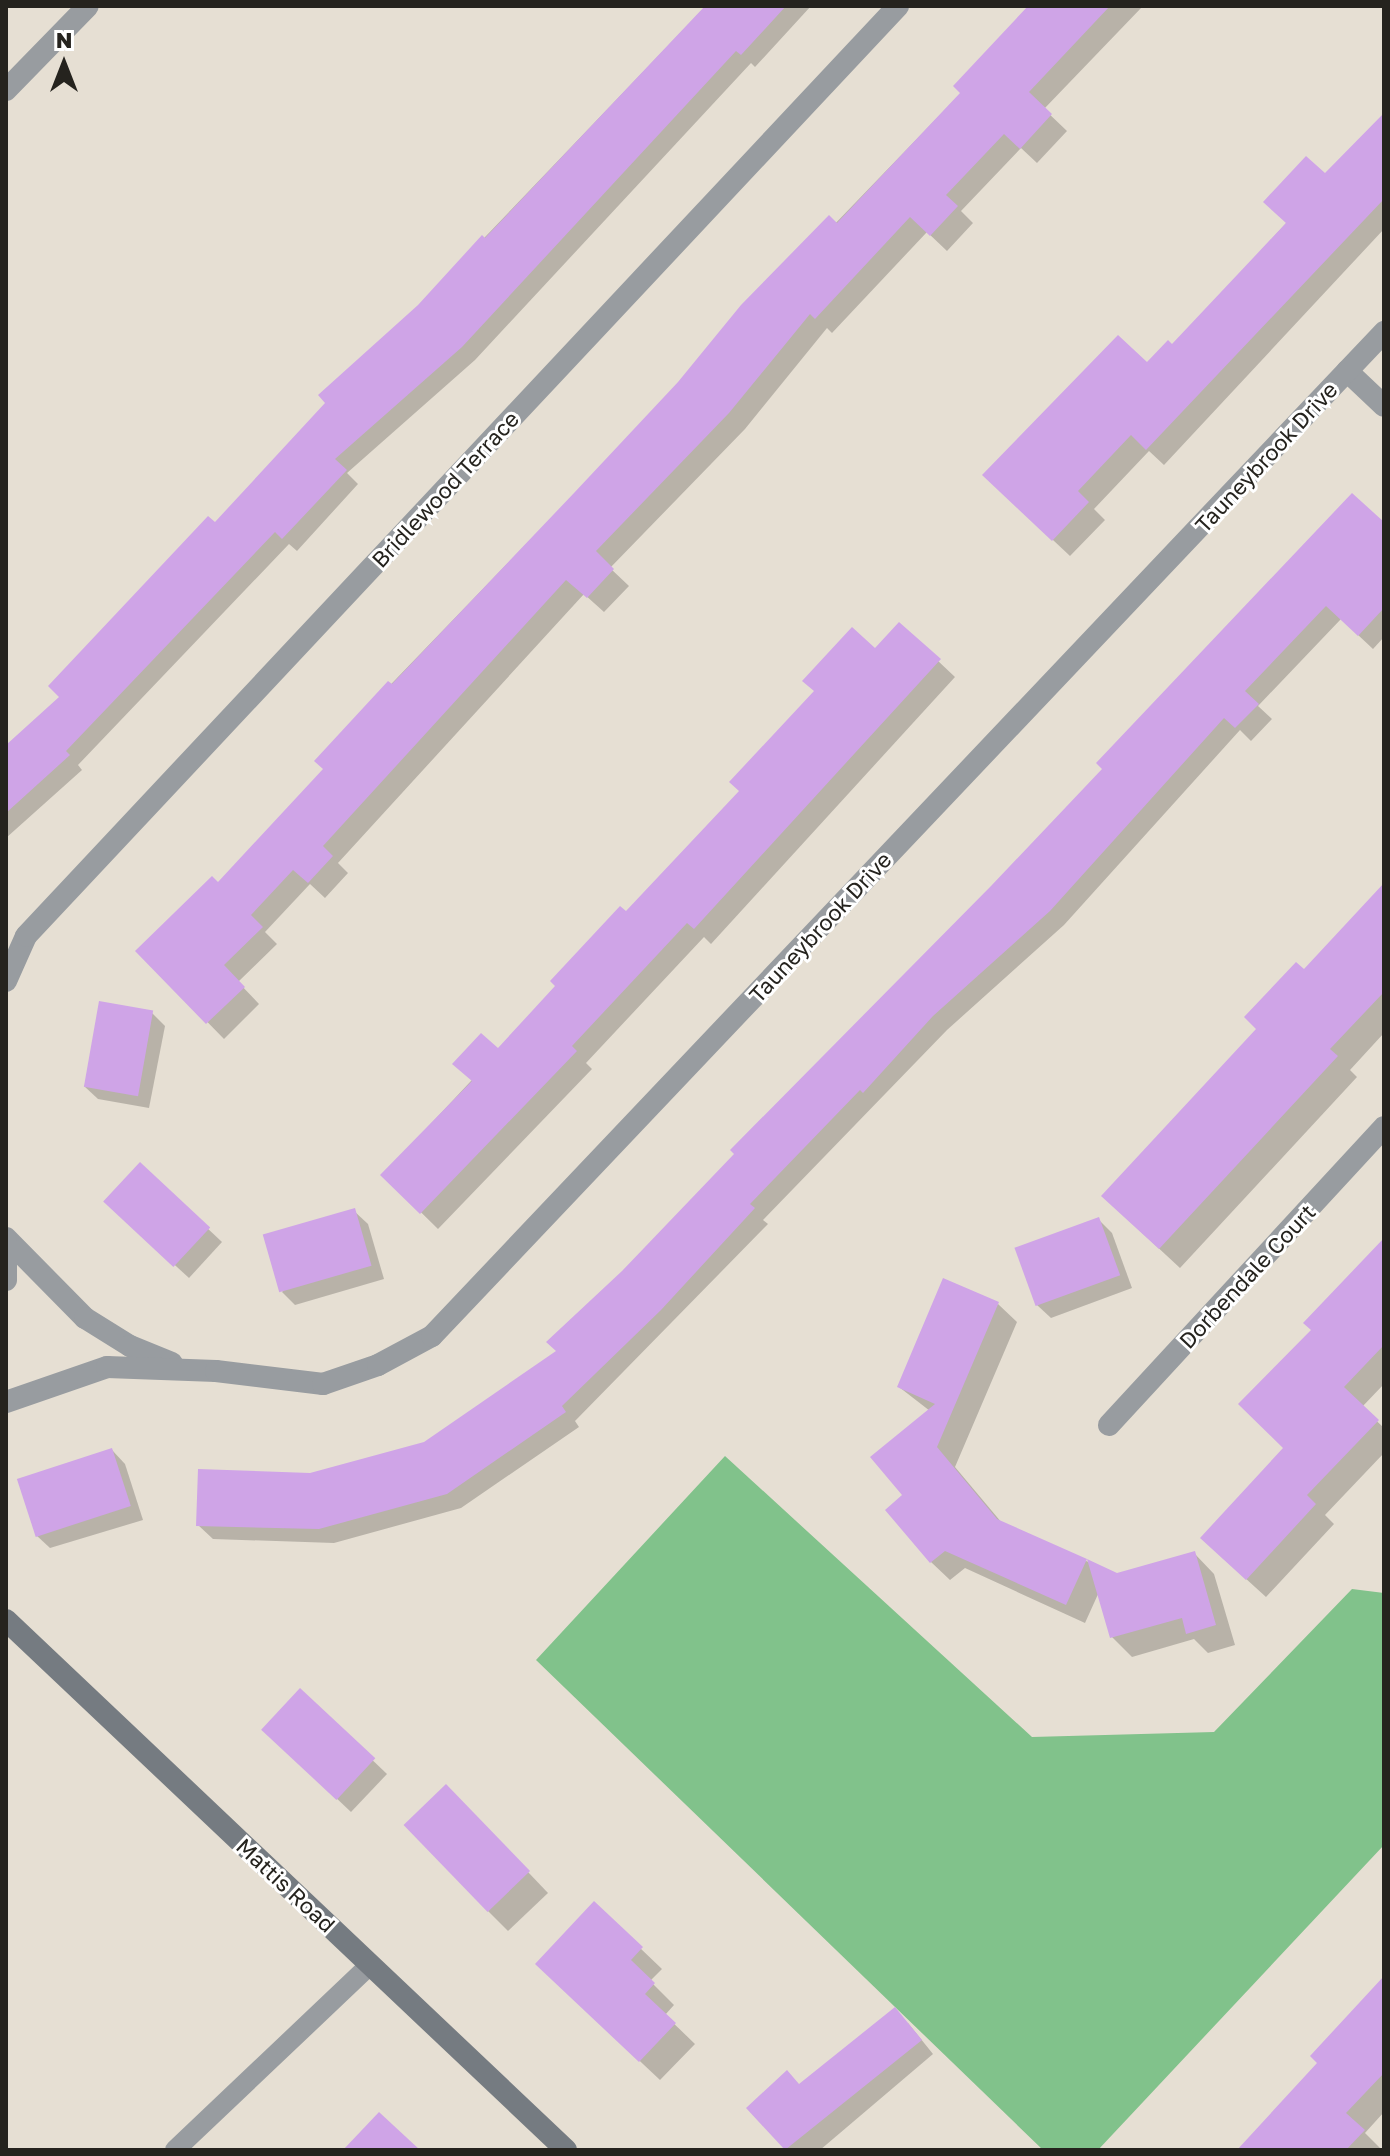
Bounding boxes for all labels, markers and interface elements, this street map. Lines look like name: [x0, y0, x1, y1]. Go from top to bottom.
north arrow: [24, 24, 104, 104]
text: N: [56, 26, 72, 53]
street label: Tauneybrook Drive: [1189, 376, 1343, 538]
street label: Bridlewood Terrace: [366, 406, 524, 572]
street label: Tauneybrook Drive: [743, 846, 897, 1008]
street label: Dorbendale Court: [1173, 1198, 1321, 1354]
street label: Mattis Road: [231, 1833, 341, 1937]

